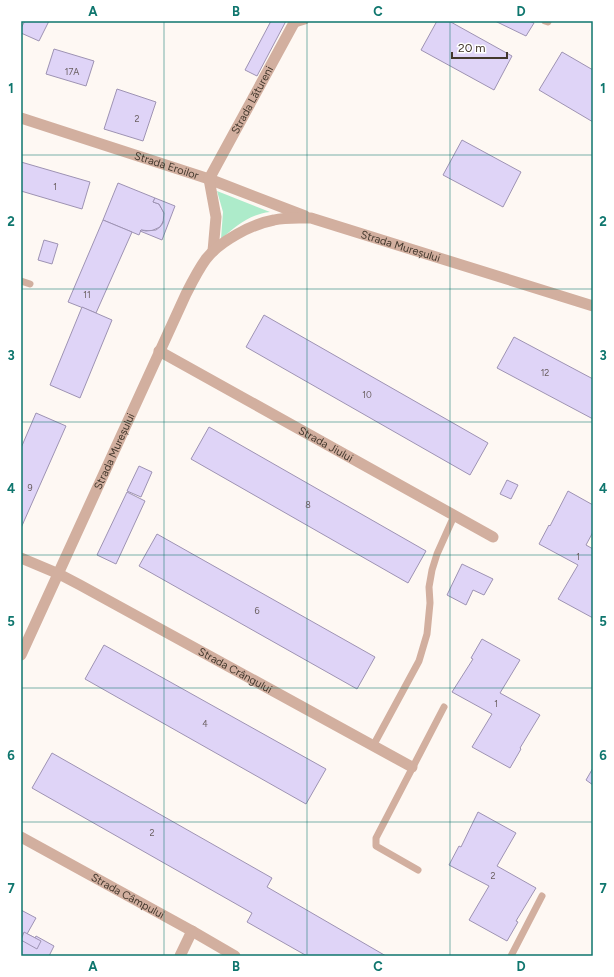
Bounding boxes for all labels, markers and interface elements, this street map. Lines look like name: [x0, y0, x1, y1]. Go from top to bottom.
text: A: [88, 4, 98, 19]
text: B: [232, 4, 240, 19]
text: C: [373, 4, 383, 19]
text: D: [516, 4, 526, 19]
scale bar: [452, 34, 507, 60]
text: 20 m: [458, 41, 486, 55]
street label: Strada Lătureni: [229, 64, 276, 136]
house number: 17A: [65, 66, 79, 77]
text: 1: [8, 81, 14, 96]
text: 1: [600, 81, 606, 96]
house number: 2: [134, 113, 140, 124]
street label: Strada Eroilor: [133, 149, 200, 182]
house number: 1: [53, 181, 57, 192]
text: 2: [7, 214, 15, 229]
text: 2: [599, 214, 607, 229]
street label: Strada Mureșului: [359, 228, 442, 265]
house number: 11: [83, 289, 91, 300]
text: 3: [7, 348, 15, 363]
text: 3: [599, 348, 607, 363]
house number: 12: [541, 367, 549, 378]
house number: 10: [362, 389, 372, 400]
street label: Strada Mureșului: [91, 411, 138, 492]
street label: Strada Jiului: [296, 424, 355, 465]
text: 4: [7, 481, 15, 496]
text: 4: [599, 481, 607, 496]
house number: 9: [27, 482, 33, 493]
house number: 8: [305, 499, 311, 510]
house number: 1: [576, 551, 580, 562]
house number: 6: [254, 605, 260, 616]
text: 5: [7, 614, 15, 629]
text: 5: [599, 614, 607, 629]
street label: Strada Crângului: [196, 645, 274, 696]
house number: 1: [494, 698, 498, 709]
house number: 4: [202, 718, 208, 729]
text: 6: [7, 748, 15, 763]
text: 6: [599, 748, 607, 763]
house number: 2: [149, 827, 155, 838]
house number: 2: [490, 870, 496, 881]
street label: Strada Câmpului: [89, 871, 167, 922]
text: 7: [7, 881, 15, 896]
text: 7: [599, 881, 607, 896]
text: A: [88, 959, 98, 974]
text: B: [232, 959, 240, 974]
text: C: [373, 959, 383, 974]
text: D: [516, 959, 526, 974]

